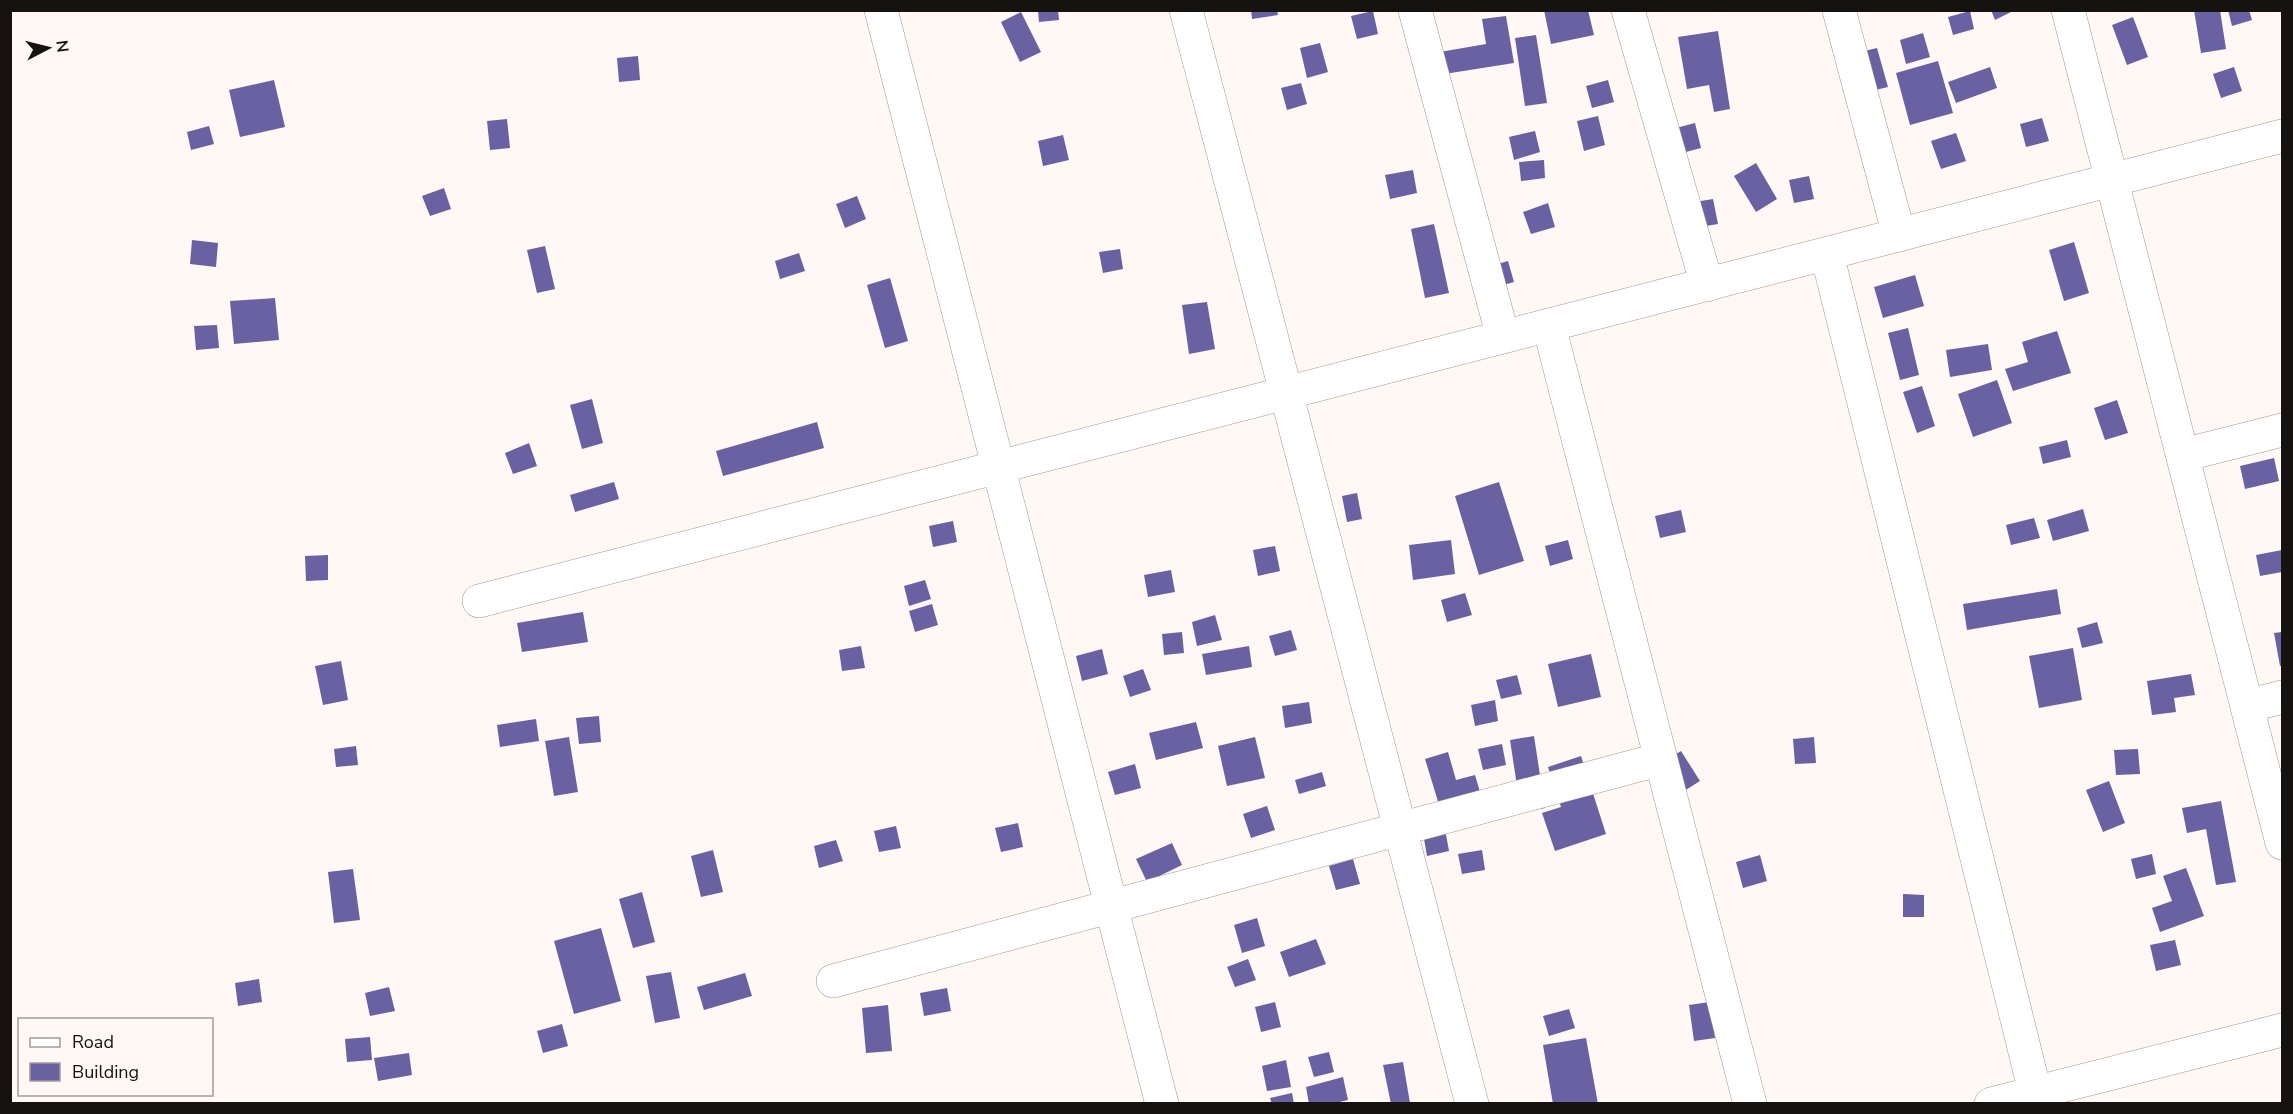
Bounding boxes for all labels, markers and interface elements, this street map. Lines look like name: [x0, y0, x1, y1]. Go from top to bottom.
north arrow: [18, 18, 78, 78]
text: N: [50, 39, 74, 54]
legend: [18, 1018, 213, 1096]
text: Road: [72, 1030, 114, 1054]
text: Building: [72, 1060, 139, 1084]

